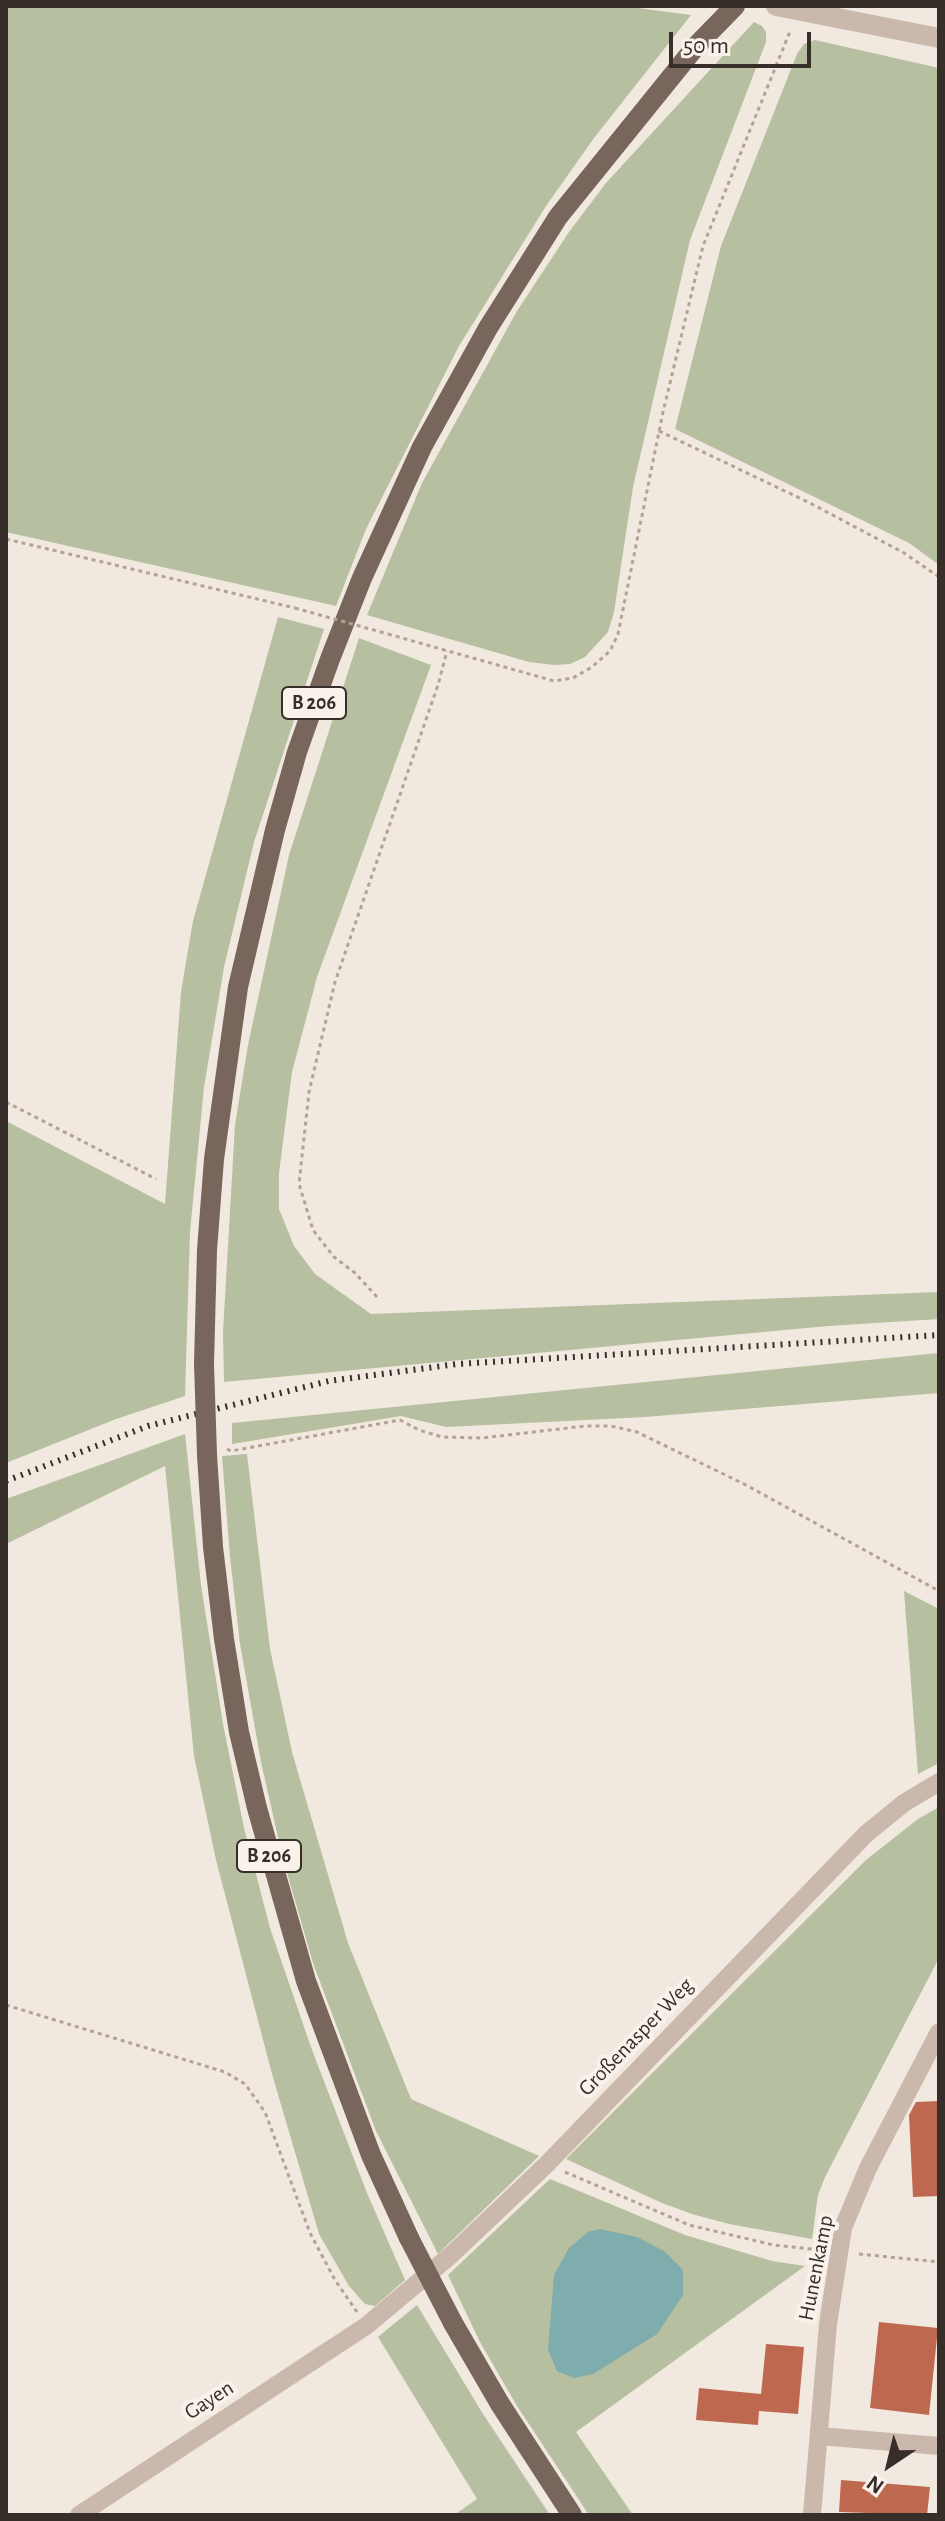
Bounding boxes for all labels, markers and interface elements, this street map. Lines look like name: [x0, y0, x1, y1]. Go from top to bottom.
scale bar: [673, 16, 815, 66]
text: 50 m: [683, 34, 729, 58]
road number: B 206: [282, 687, 346, 719]
road number: B 206: [237, 1840, 301, 1872]
street label: Großenasper Weg: [573, 1973, 699, 2101]
street label: Hunenkamp: [793, 2213, 839, 2323]
street label: Gayen: [179, 2374, 239, 2426]
north arrow: [849, 2425, 929, 2505]
text: N: [863, 2471, 888, 2498]

